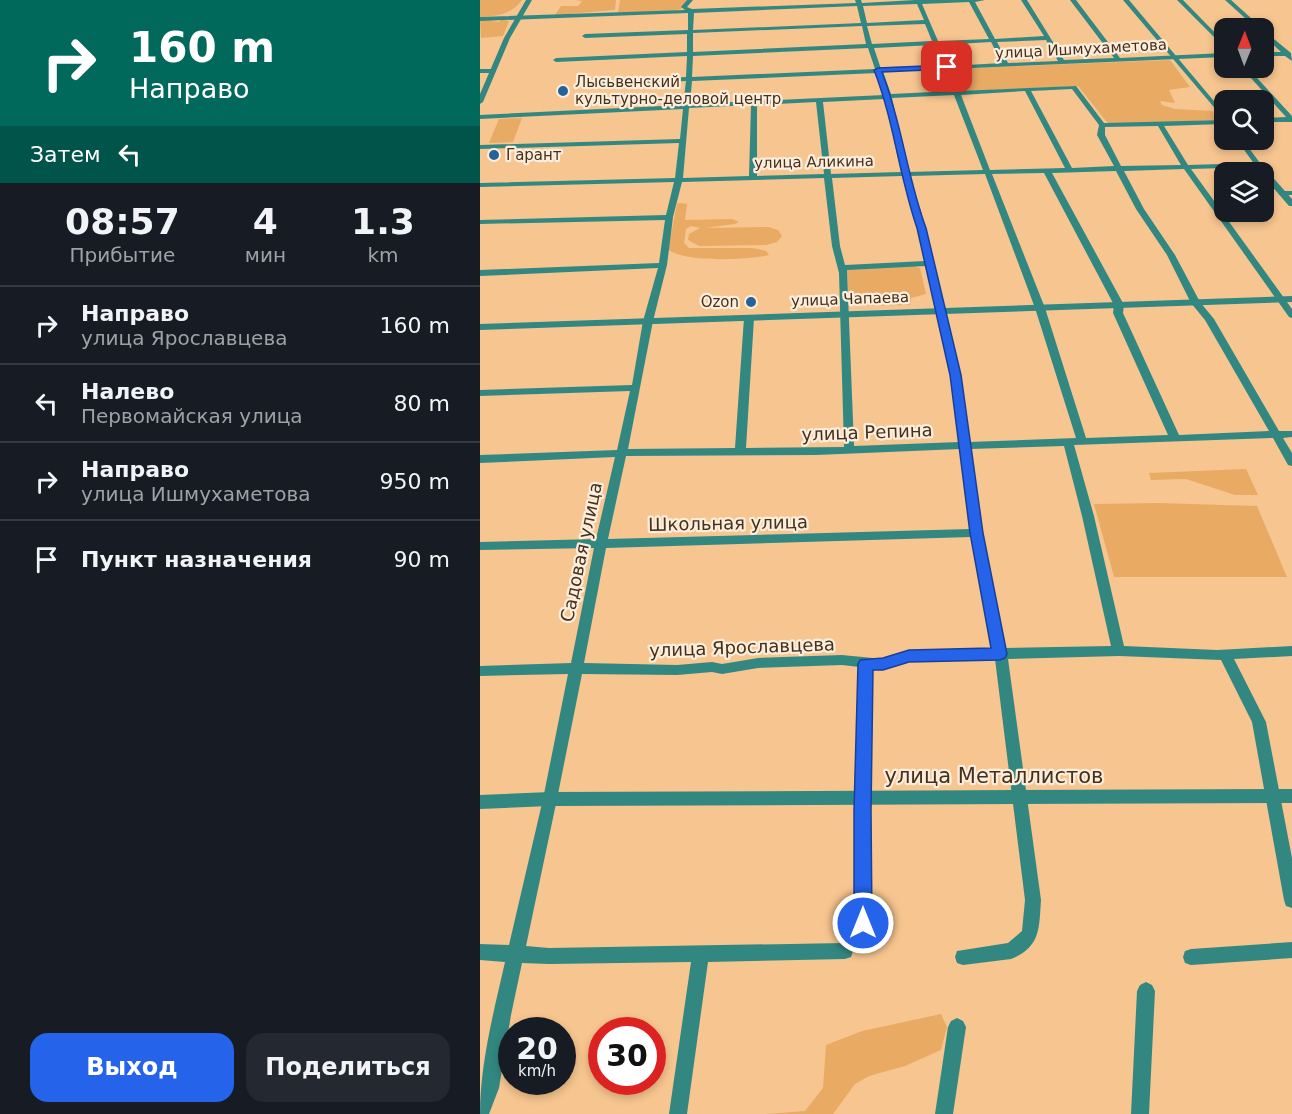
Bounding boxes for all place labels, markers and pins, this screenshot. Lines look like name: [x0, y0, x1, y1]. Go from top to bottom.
pin: [921, 41, 972, 92]
place label: Лысьвенский культурно-деловой центр: [575, 73, 781, 108]
marker: Лысьвенский культурно-деловой центр: [556, 84, 570, 98]
place label: Гарант: [506, 146, 562, 164]
marker: Гарант: [487, 148, 501, 162]
place label: Ozon: [701, 293, 739, 311]
marker: Ozon: [744, 295, 758, 309]

